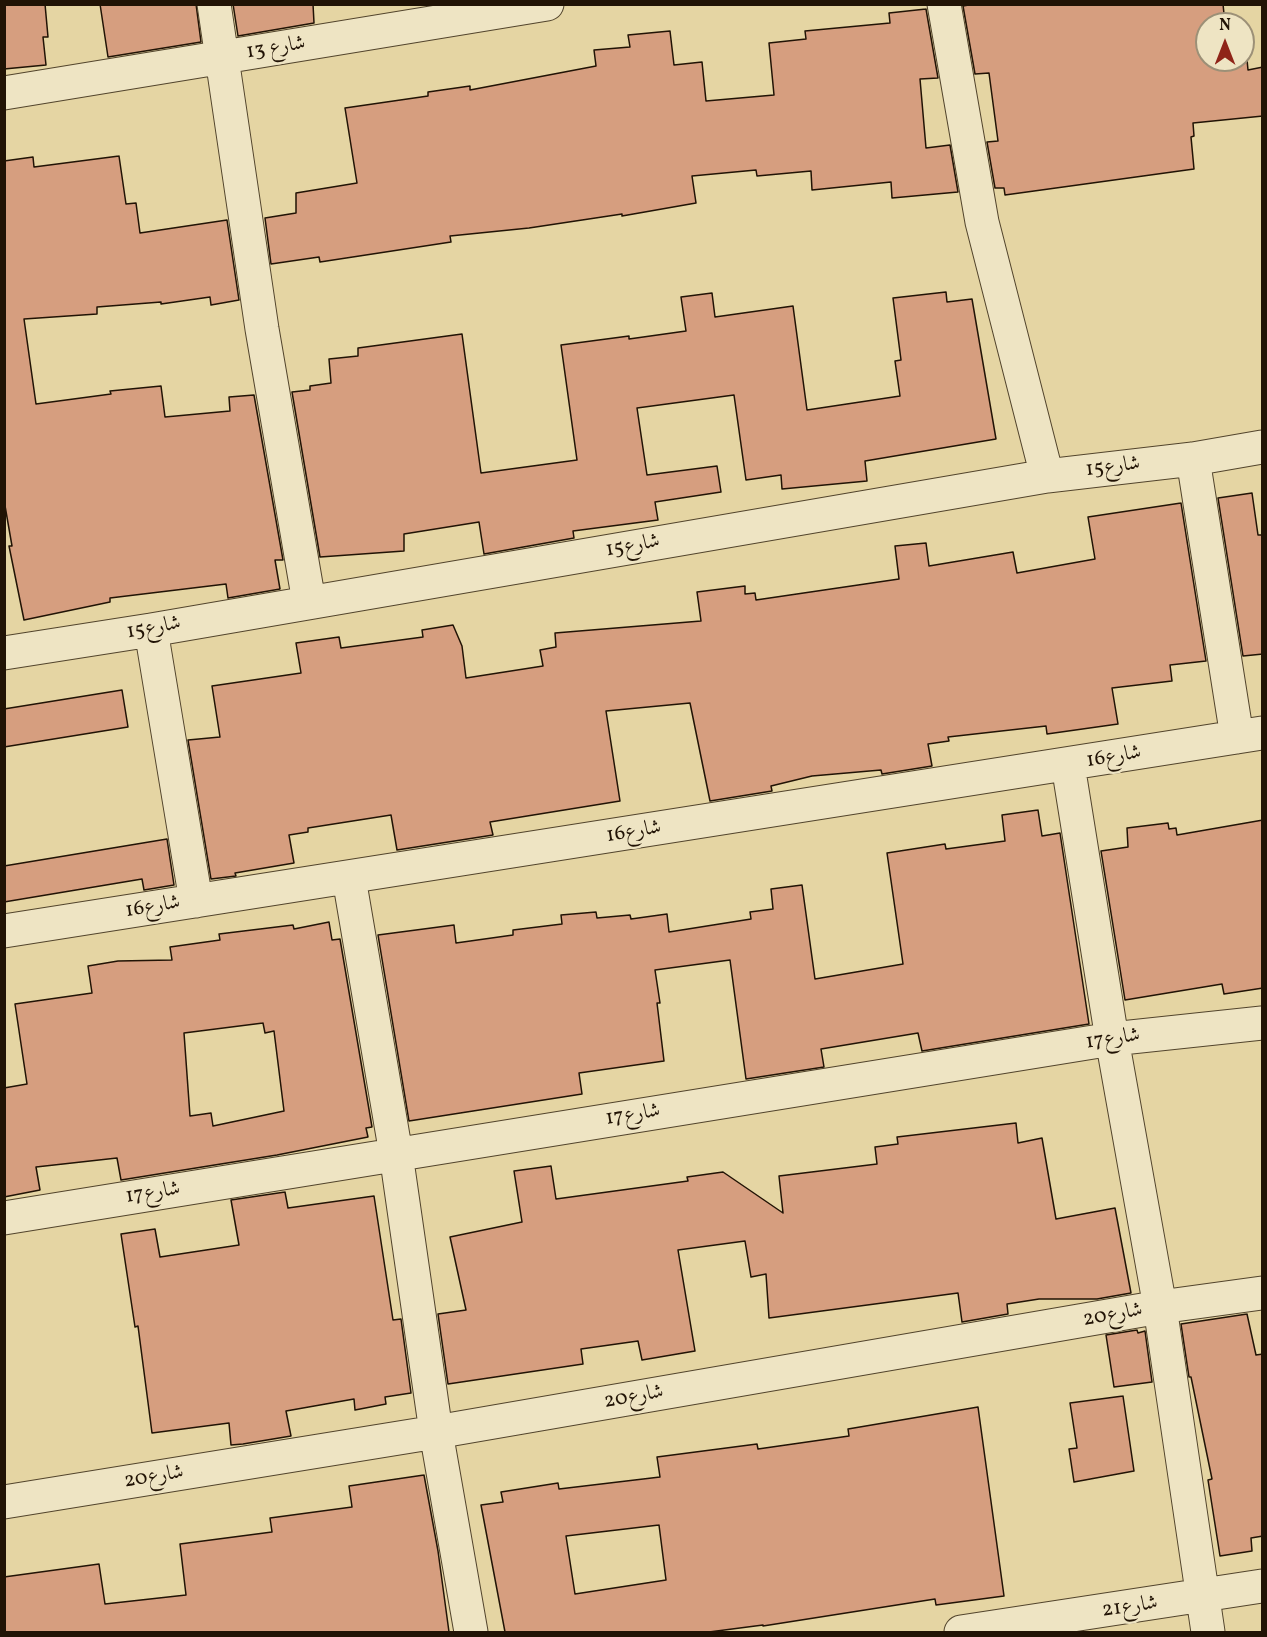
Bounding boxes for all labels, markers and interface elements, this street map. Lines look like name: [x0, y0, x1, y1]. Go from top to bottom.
north arrow: [1195, 12, 1255, 72]
text: N: [1219, 15, 1231, 37]
street label: شارع 13: [245, 32, 307, 66]
street label: شارع15: [1084, 452, 1142, 484]
street label: شارع15: [604, 530, 662, 564]
street label: شارع15: [125, 612, 183, 646]
street label: شارع16: [1085, 741, 1143, 775]
street label: شارع16: [605, 816, 663, 850]
street label: شارع16: [124, 891, 182, 925]
street label: شارع17: [1084, 1024, 1142, 1056]
street label: شارع17: [604, 1099, 662, 1133]
street label: شارع17: [124, 1177, 182, 1211]
street label: شارع20: [1081, 1298, 1145, 1334]
street label: شارع20: [602, 1380, 666, 1416]
street label: شارع20: [122, 1461, 186, 1495]
street label: شارع21: [1101, 1592, 1159, 1624]

